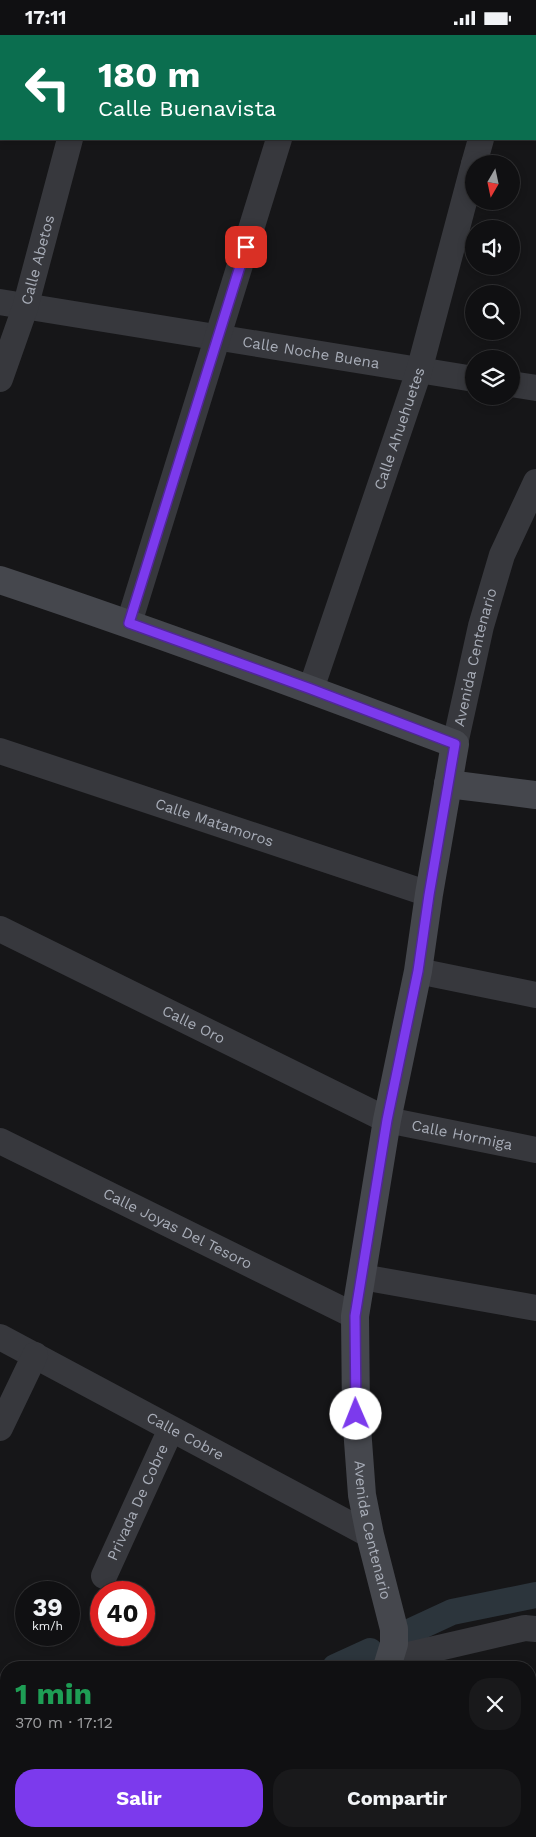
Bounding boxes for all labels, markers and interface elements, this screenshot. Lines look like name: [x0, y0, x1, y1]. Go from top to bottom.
text: 17:11: [25, 6, 67, 29]
text: 180 m: [98, 54, 201, 96]
icon: left: [15, 55, 80, 120]
text: Calle Buenavista: [98, 96, 276, 121]
north arrow: [465, 155, 520, 210]
map controls: [465, 155, 520, 405]
street label: Calle Abetos: [17, 213, 58, 307]
button: sound: [465, 220, 520, 275]
pin: [225, 226, 267, 268]
icon: arrive: [232, 233, 260, 261]
button: search: [465, 285, 520, 340]
street label: Calle Noche Buena: [241, 333, 381, 373]
button: layers: [465, 350, 520, 405]
street label: Calle Ahuehuetes: [370, 365, 429, 492]
street label: Avenida Centenario: [450, 586, 501, 728]
street label: Calle Matamoros: [153, 794, 276, 851]
street label: Calle Oro: [159, 1002, 228, 1048]
street label: Calle Hormiga: [410, 1116, 514, 1154]
street label: Calle Joyas Del Tesoro: [100, 1184, 255, 1273]
position arrow: [329, 1387, 381, 1439]
street label: Calle Cobre: [143, 1408, 227, 1464]
street label: Privada De Cobre: [103, 1441, 172, 1563]
street label: Avenida Centenario: [350, 1460, 395, 1602]
speed limit sign: 40: [90, 1581, 155, 1646]
text: 39: [32, 1593, 63, 1622]
text: km/h: [32, 1619, 63, 1633]
text: 1 min: [15, 1676, 92, 1711]
button: close: [469, 1678, 521, 1730]
text: 370 m · 17:12: [15, 1713, 113, 1732]
button: Salir: [15, 1769, 263, 1827]
button: Compartir: [273, 1769, 521, 1827]

